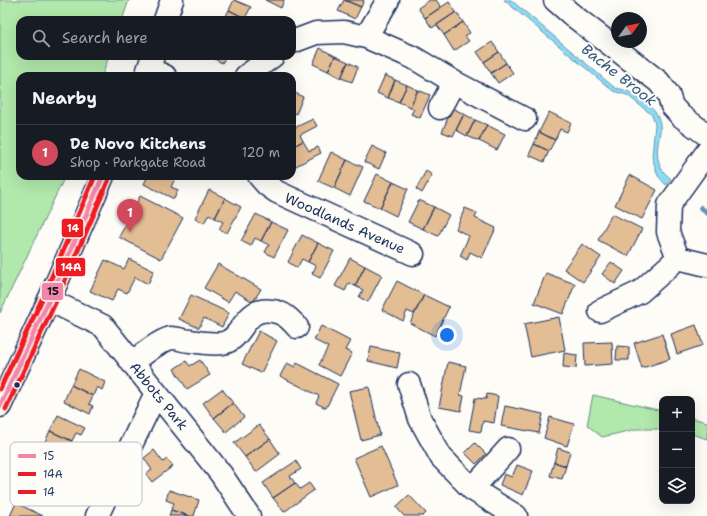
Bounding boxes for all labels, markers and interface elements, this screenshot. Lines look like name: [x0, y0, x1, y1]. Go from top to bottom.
north arrow: [611, 12, 647, 48]
search box: [16, 16, 296, 60]
icon: search: [30, 27, 52, 49]
text: Search here: [62, 28, 148, 48]
water label: Bache Brook: [577, 39, 661, 111]
text: Nearby: [32, 87, 97, 109]
text: De Novo Kitchens: [70, 134, 206, 154]
text: 1: [42, 144, 48, 161]
text: 120 m: [242, 144, 280, 161]
text: Shop · Parkgate Road: [70, 154, 206, 171]
street label: Woodlands Avenue: [282, 188, 408, 258]
pin: 1: [117, 199, 143, 232]
line badge: 14: [61, 218, 84, 238]
text: 14: [67, 221, 80, 236]
line badge: 14A: [55, 257, 86, 277]
text: 14A: [61, 260, 82, 275]
line badge: 15: [41, 282, 64, 301]
text: 15: [47, 284, 59, 299]
your location: [437, 325, 457, 345]
street label: Abbots Park: [126, 358, 192, 434]
unlabelled marker: [12, 380, 22, 390]
map controls: [659, 396, 695, 504]
button: +: [659, 396, 695, 432]
button: −: [659, 432, 695, 468]
legend: [10, 442, 142, 506]
text: 15: [43, 449, 54, 464]
text: 14A: [43, 467, 63, 482]
button: layers: [659, 468, 695, 504]
text: 14: [43, 485, 55, 500]

